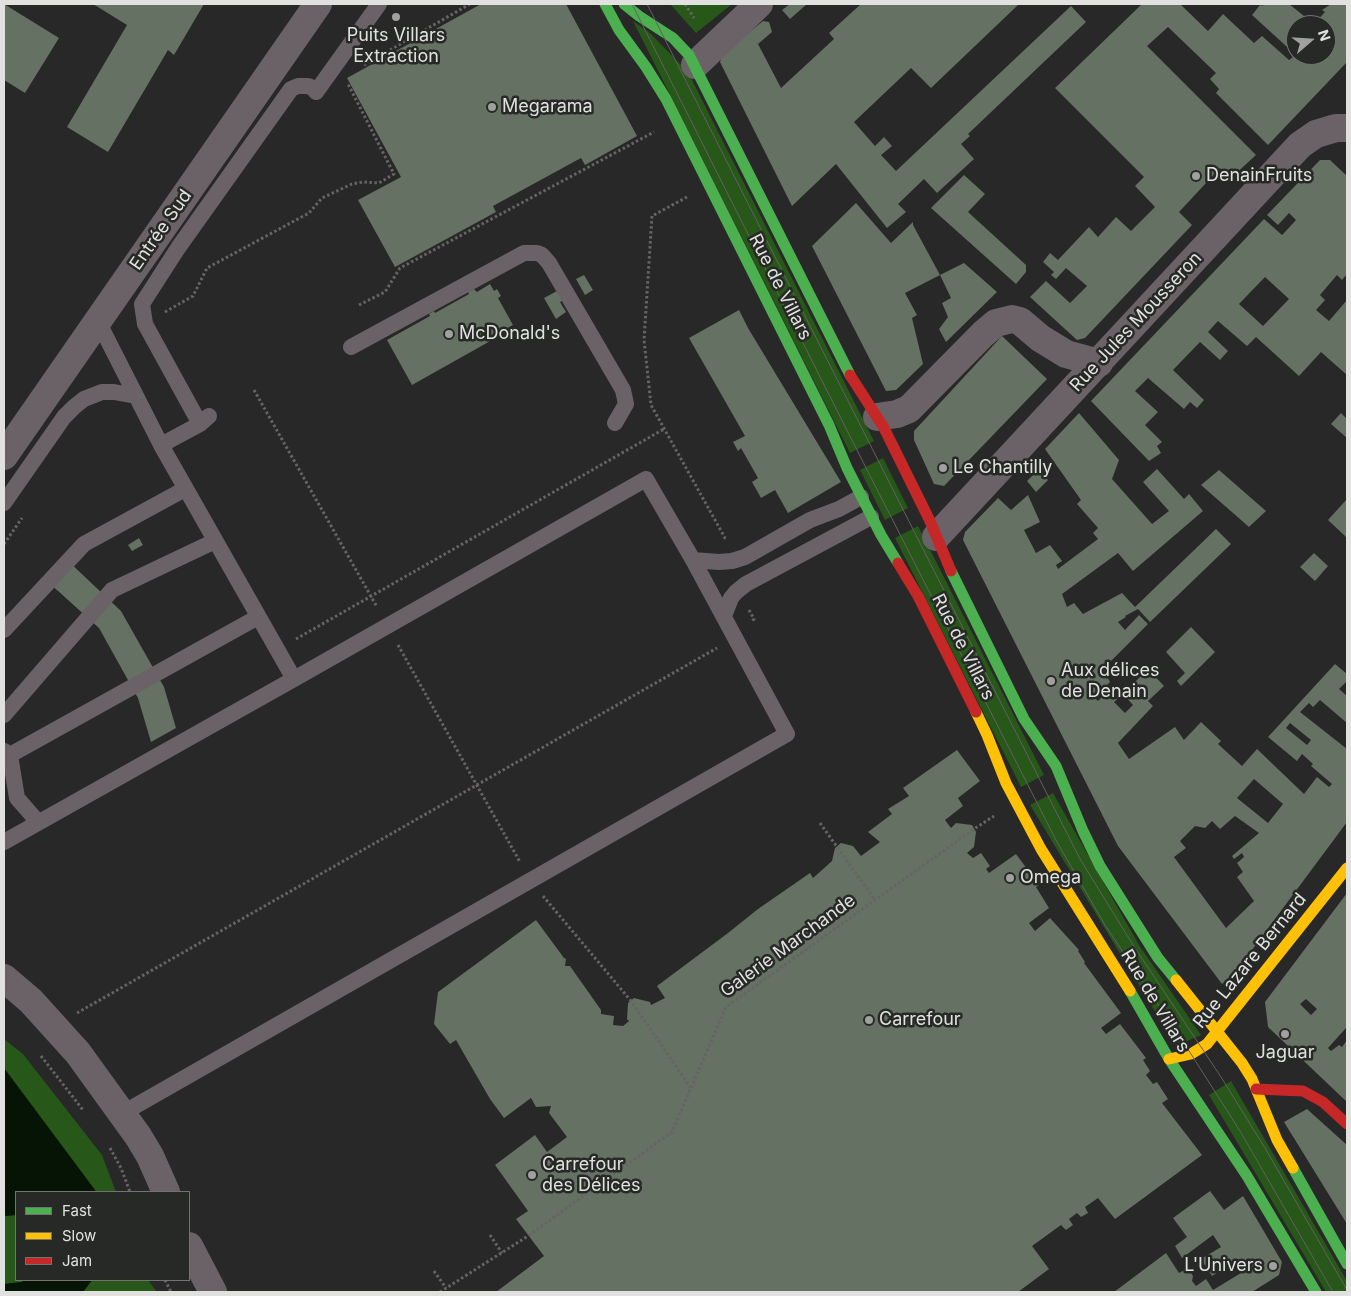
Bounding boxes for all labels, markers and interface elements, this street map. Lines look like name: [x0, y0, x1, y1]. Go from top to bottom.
marker: Puits Villars Extraction: [390, 11, 402, 23]
north arrow: [1286, 15, 1336, 65]
place label: Puits Villars Extraction: [347, 25, 445, 68]
text: N: [1315, 27, 1334, 43]
place label: Megarama: [502, 96, 593, 118]
marker: Megarama: [486, 101, 498, 113]
place label: DenainFruits: [1206, 165, 1312, 187]
marker: DenainFruits: [1190, 170, 1202, 182]
street label: Entrée Sud: [125, 186, 197, 274]
street label: Rue de Villars: [744, 230, 816, 344]
street label: Rue Jules Mousseron: [1066, 248, 1206, 396]
place label: McDonald's: [459, 323, 560, 345]
marker: McDonald's: [443, 328, 455, 340]
place label: Le Chantilly: [953, 457, 1052, 479]
marker: Le Chantilly: [937, 462, 949, 474]
street label: Rue de Villars: [927, 590, 999, 704]
place label: Aux délices de Denain: [1061, 660, 1159, 702]
marker: Aux délices de Denain: [1045, 675, 1057, 687]
place label: Omega: [1020, 867, 1081, 889]
marker: Omega: [1004, 872, 1016, 884]
street label: Rue Lazare Bernard: [1189, 889, 1311, 1033]
street label: Galerie Marchande: [716, 890, 860, 1002]
street label: Rue de Villars: [1116, 946, 1194, 1056]
place label: Carrefour: [879, 1009, 961, 1031]
marker: Carrefour: [863, 1014, 875, 1026]
marker: Jaguar: [1279, 1028, 1291, 1040]
place label: Jaguar: [1256, 1042, 1314, 1064]
place label: Carrefour des Délices: [542, 1154, 641, 1196]
marker: Carrefour des Délices: [526, 1169, 538, 1181]
legend: [15, 1191, 190, 1281]
text: Fast: [62, 1201, 92, 1220]
text: Slow: [62, 1226, 96, 1245]
text: Jam: [62, 1251, 92, 1270]
place label: L'Univers: [1184, 1255, 1263, 1277]
marker: L'Univers: [1267, 1260, 1279, 1272]

